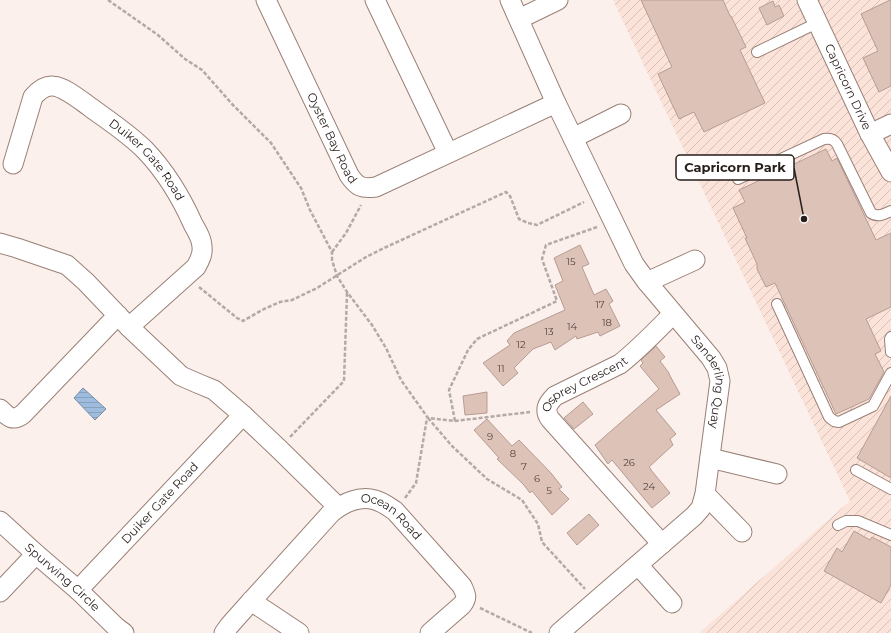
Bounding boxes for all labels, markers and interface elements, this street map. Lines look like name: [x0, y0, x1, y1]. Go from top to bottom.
street label: Capricorn Drive: [822, 41, 875, 132]
street label: Oyster Bay Road: [304, 90, 361, 186]
street label: Duiker Gate Road: [106, 115, 188, 203]
callout: Capricorn Park: [676, 155, 794, 180]
text: Capricorn Park: [684, 159, 786, 175]
house number: 15: [566, 255, 576, 268]
house number: 17: [595, 298, 605, 311]
house number: 18: [602, 316, 612, 329]
house number: 14: [567, 320, 577, 333]
house number: 13: [544, 325, 554, 338]
street label: Sanderling Quay: [688, 332, 728, 430]
house number: 12: [516, 338, 526, 351]
street label: Osprey Crescent: [538, 353, 631, 414]
house number: 11: [497, 362, 505, 375]
house number: 9: [487, 430, 493, 443]
house number: 8: [510, 447, 516, 460]
house number: 26: [623, 456, 635, 469]
street label: Duiker Gate Road: [118, 459, 201, 547]
house number: 7: [521, 460, 527, 473]
house number: 6: [534, 472, 540, 485]
house number: 24: [643, 480, 655, 493]
house number: 5: [546, 484, 552, 497]
street label: Ocean Road: [361, 490, 425, 543]
street label: Spurwing Circle: [22, 540, 103, 614]

